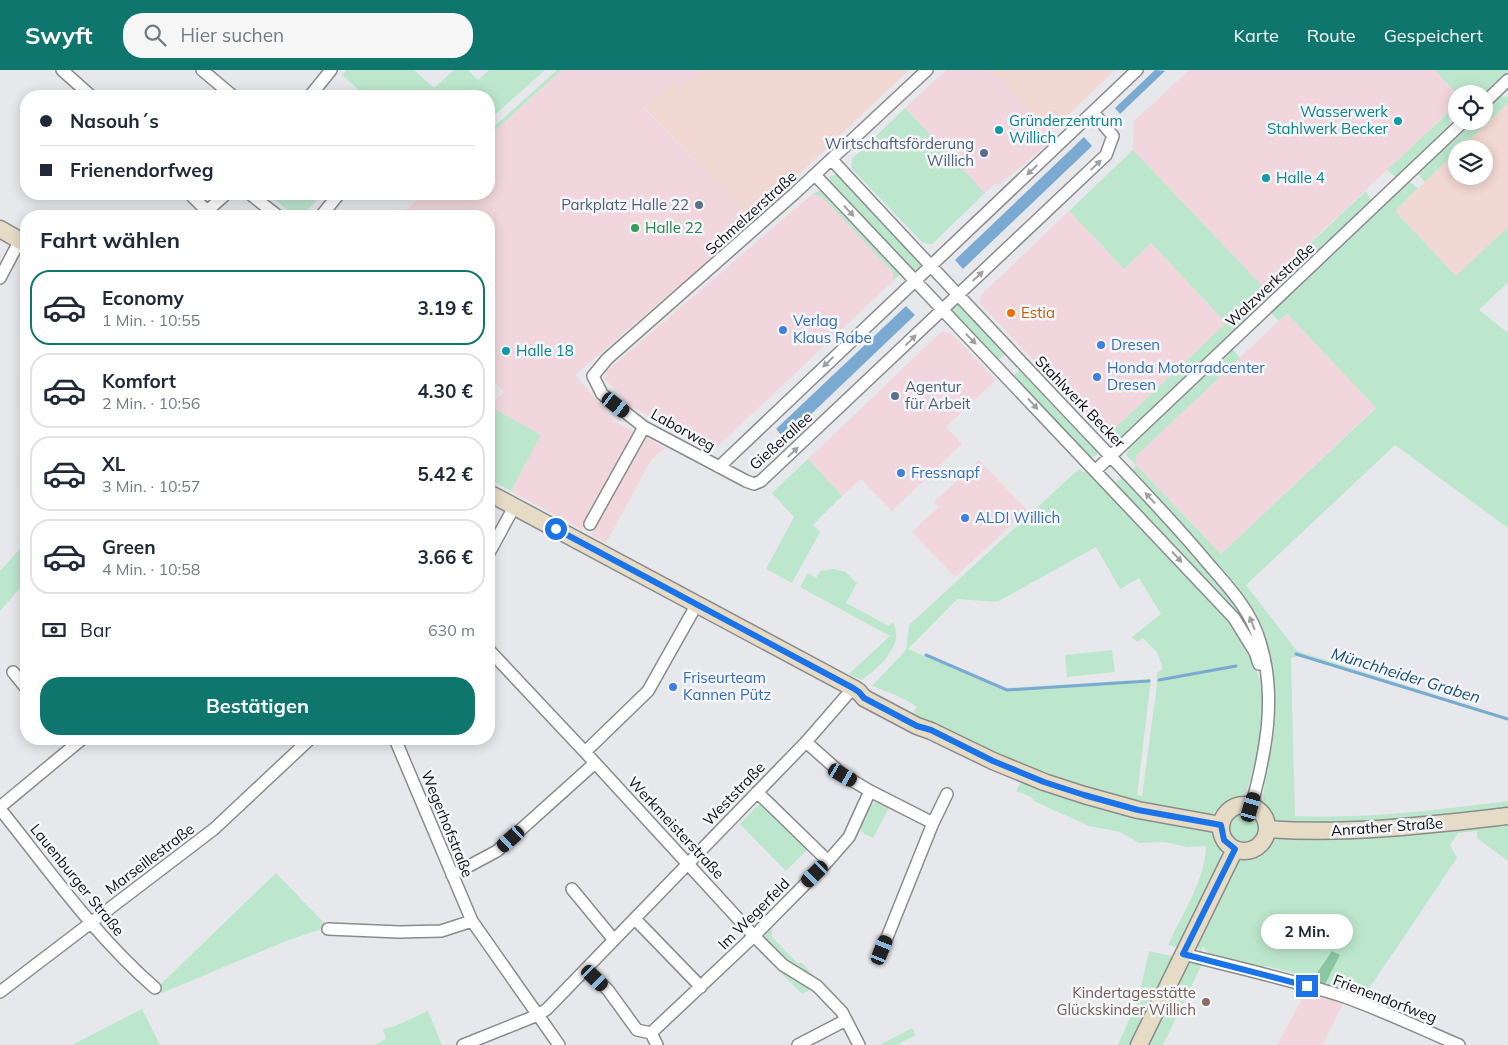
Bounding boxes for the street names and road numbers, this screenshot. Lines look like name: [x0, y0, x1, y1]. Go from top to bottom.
street label: Schmelzerstraße: [701, 167, 800, 259]
street label: Walzwerkstraße: [1221, 239, 1318, 331]
street label: Stahlwerk Becker: [1031, 352, 1130, 452]
street label: Laborweg: [648, 404, 719, 455]
street label: Gießerallee: [745, 407, 816, 474]
street label: Weststraße: [699, 758, 769, 829]
street label: Wegerhofstraße: [417, 768, 478, 880]
street label: Werkmeisterstraße: [624, 773, 729, 883]
street label: Anrather Straße: [1330, 813, 1444, 840]
street label: Marseillestraße: [102, 819, 198, 898]
street label: Lauenburger Straße: [26, 820, 128, 940]
street label: Im Wegerfeld: [714, 874, 793, 953]
street label: Frienendorfweg: [1331, 970, 1440, 1027]

